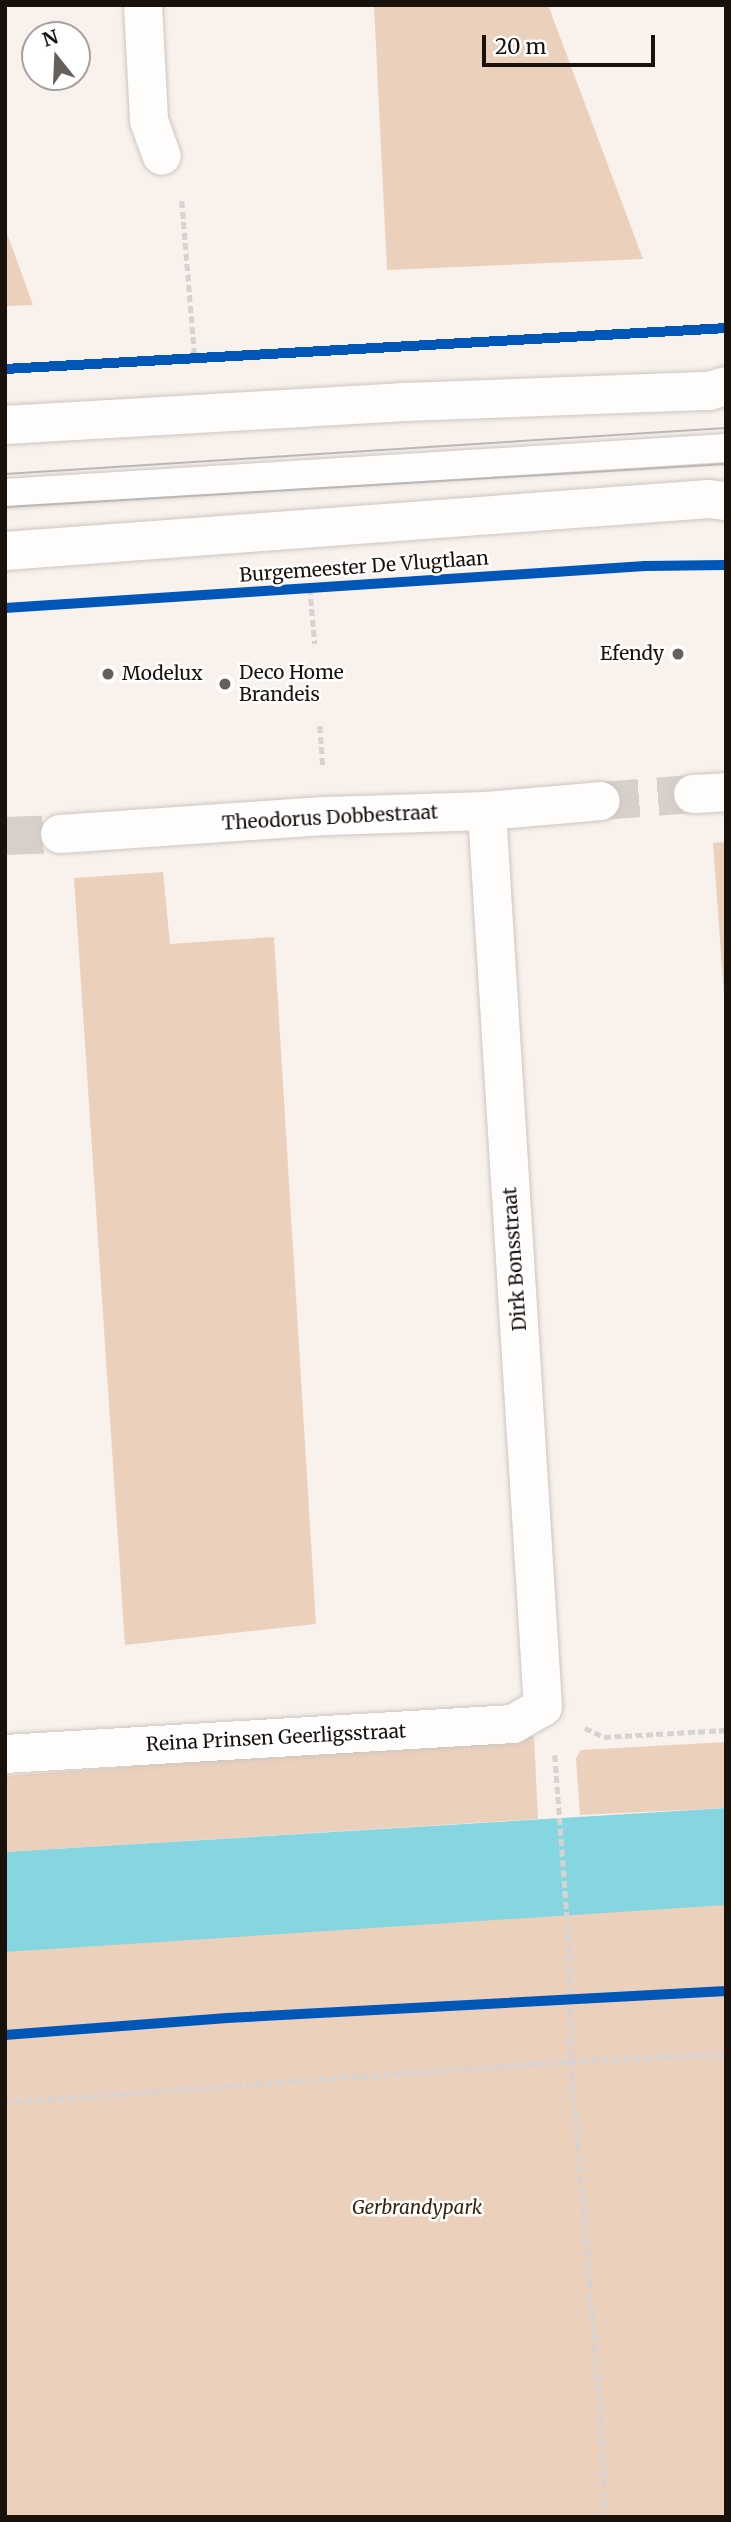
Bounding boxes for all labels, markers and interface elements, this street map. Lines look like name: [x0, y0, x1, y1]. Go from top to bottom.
north arrow: [21, 21, 91, 91]
scale bar: [486, 21, 659, 65]
text: N: [39, 24, 61, 52]
text: 20 m: [495, 33, 546, 60]
street label: Burgemeester De Vlugtlaan: [239, 547, 489, 587]
place label: Efendy: [600, 643, 664, 665]
marker: Efendy: [670, 646, 686, 662]
place label: Deco Home Brandeis: [239, 662, 344, 706]
place label: Modelux: [122, 663, 203, 685]
marker: Modelux: [100, 666, 116, 682]
marker: Deco Home Brandeis: [217, 676, 233, 692]
street label: Theodorus Dobbestraat: [221, 801, 439, 835]
street label: Dirk Bonsstraat: [499, 1186, 531, 1332]
street label: Reina Prinsen Geerligsstraat: [145, 1720, 407, 1756]
park label: Gerbrandypark: [352, 2197, 482, 2219]

